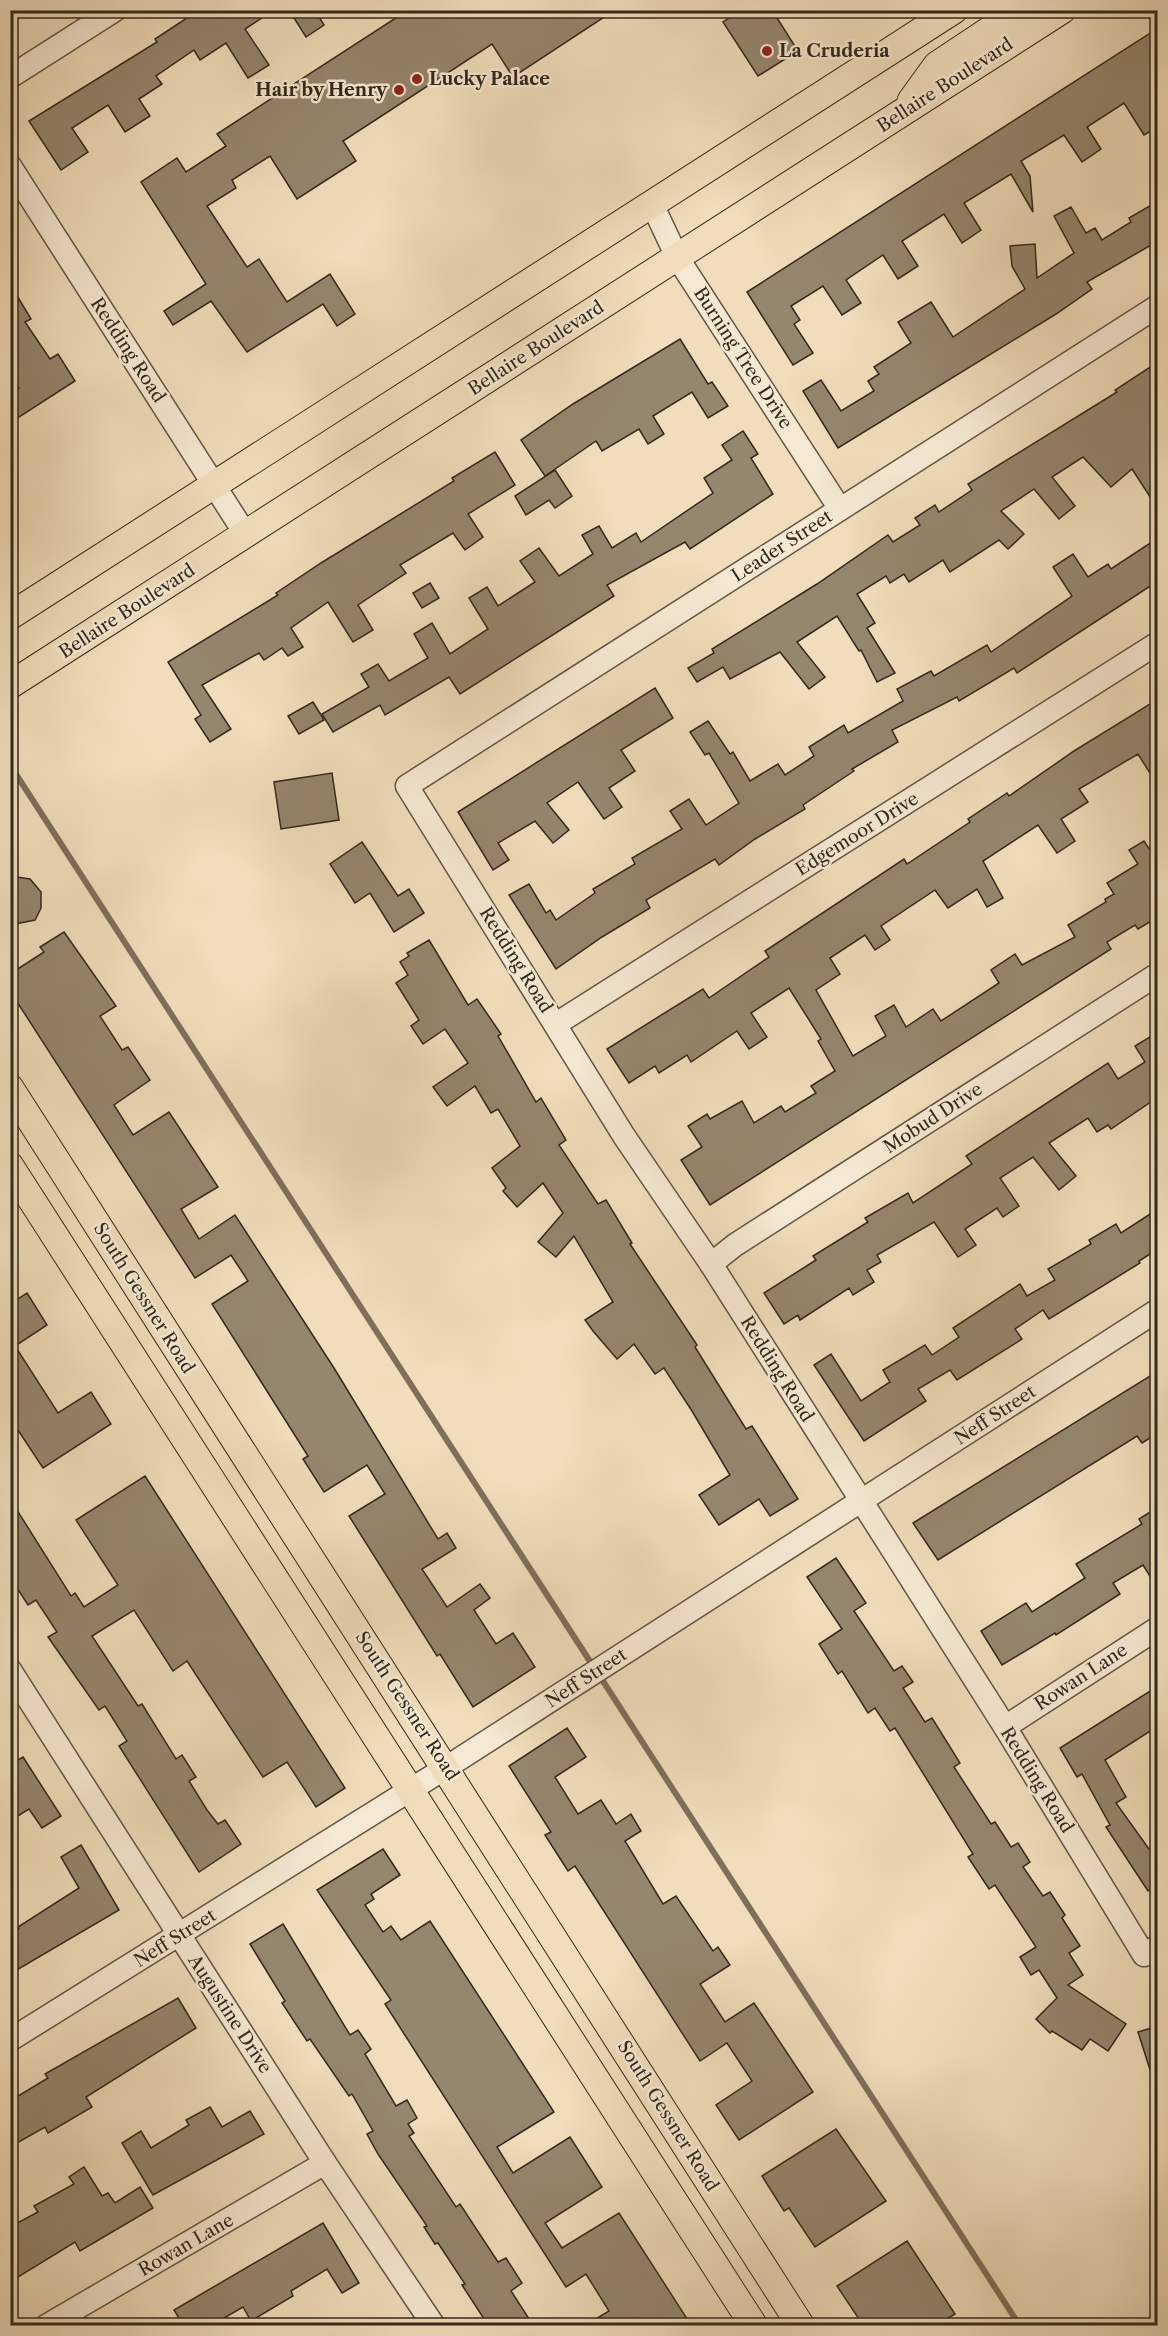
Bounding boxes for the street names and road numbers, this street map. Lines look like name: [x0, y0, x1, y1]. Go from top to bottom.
street label: Bellaire Boulevard: [873, 33, 1017, 137]
street label: Burning Tree Drive: [689, 283, 797, 433]
street label: Redding Road: [86, 293, 170, 407]
street label: Bellaire Boulevard: [464, 296, 608, 400]
street label: Leader Street: [728, 505, 837, 587]
street label: Bellaire Boulevard: [55, 559, 199, 663]
street label: Edgemoor Drive: [792, 787, 922, 881]
street label: Redding Road: [475, 903, 557, 1017]
street label: Mobud Drive: [880, 1078, 986, 1158]
street label: South Gessner Road: [89, 1219, 199, 1377]
street label: Redding Road: [736, 1312, 818, 1426]
street label: Neff Street: [950, 1380, 1040, 1449]
street label: South Gessner Road: [351, 1627, 463, 1785]
street label: Rowan Lane: [1031, 1639, 1131, 1715]
street label: Neff Street: [541, 1643, 631, 1712]
street label: Redding Road: [996, 1723, 1078, 1837]
street label: Neff Street: [130, 1904, 221, 1972]
street label: Augustine Drive: [183, 1950, 277, 2078]
street label: South Gessner Road: [613, 2037, 723, 2195]
street label: Rowan Lane: [135, 2209, 237, 2281]

